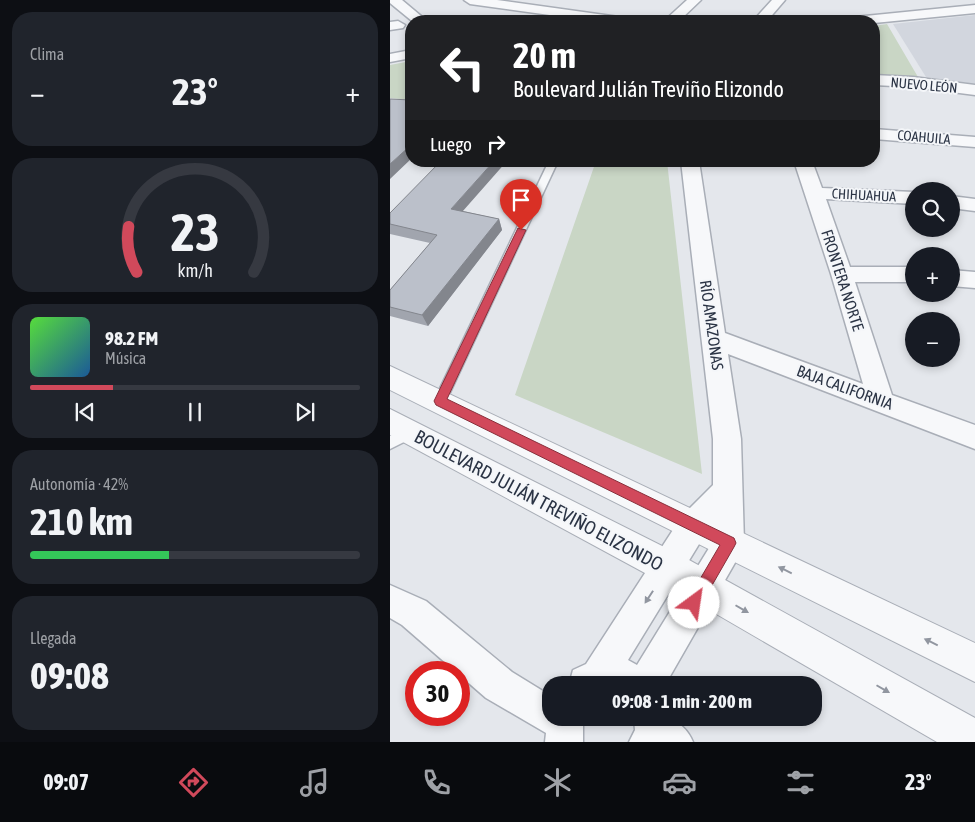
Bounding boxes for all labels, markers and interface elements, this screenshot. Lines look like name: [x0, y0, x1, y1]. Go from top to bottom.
icon: left: [430, 35, 495, 100]
text: 20 m: [513, 35, 576, 75]
text: Clima: [30, 45, 64, 63]
text: 23°: [172, 70, 218, 113]
street label: NUEVO LEÓN: [890, 74, 958, 96]
text: −: [30, 76, 45, 108]
text: +: [345, 76, 360, 108]
text: Boulevard Julián Treviño Elizondo: [513, 76, 784, 102]
street label: COAHUILA: [897, 127, 951, 147]
icon: right: [482, 130, 510, 158]
text: Luego: [430, 133, 472, 155]
pin: [500, 179, 542, 230]
map controls: [905, 182, 960, 367]
button: search: [905, 182, 960, 237]
street label: CHIHUAHUA: [831, 185, 897, 205]
icon: arrive: [507, 186, 535, 214]
text: 23: [171, 202, 219, 262]
street label: FRONTERA NORTE: [818, 227, 868, 333]
button: +: [905, 247, 960, 302]
text: km/h: [177, 260, 213, 281]
street label: RÍO AMAZONAS: [697, 279, 727, 371]
button: −: [905, 312, 960, 367]
text: 98.2 FM: [105, 327, 158, 349]
text: Música: [105, 349, 146, 367]
street label: BAJA CALIFORNIA: [794, 361, 896, 413]
icon: previous: [71, 398, 99, 426]
icon: pause: [181, 398, 209, 426]
icon: next: [291, 398, 319, 426]
street label: BOULEVARD JULIÁN TREVIÑO ELIZONDO: [411, 425, 667, 575]
text: Autonomía · 42%: [30, 475, 128, 493]
text: 210 km: [30, 500, 133, 543]
one-way arrow: [778, 566, 792, 574]
position arrow: [667, 576, 719, 628]
one-way arrow: [644, 590, 654, 603]
one-way arrow: [735, 604, 749, 613]
text: Llegada: [30, 629, 77, 647]
one-way arrow: [924, 638, 938, 646]
text: 09:08: [30, 654, 109, 697]
speed limit sign: 30: [405, 661, 470, 726]
one-way arrow: [876, 685, 891, 693]
text: 09:08 · 1 min · 200 m: [612, 690, 752, 712]
icon: directions: [176, 765, 211, 800]
icon: music: [297, 765, 332, 800]
icon: phone: [419, 765, 454, 800]
icon: climate: [540, 765, 575, 800]
icon: car: [662, 765, 697, 800]
icon: filters: [783, 765, 818, 800]
text: 09:07: [43, 769, 89, 795]
text: 23°: [905, 769, 932, 795]

